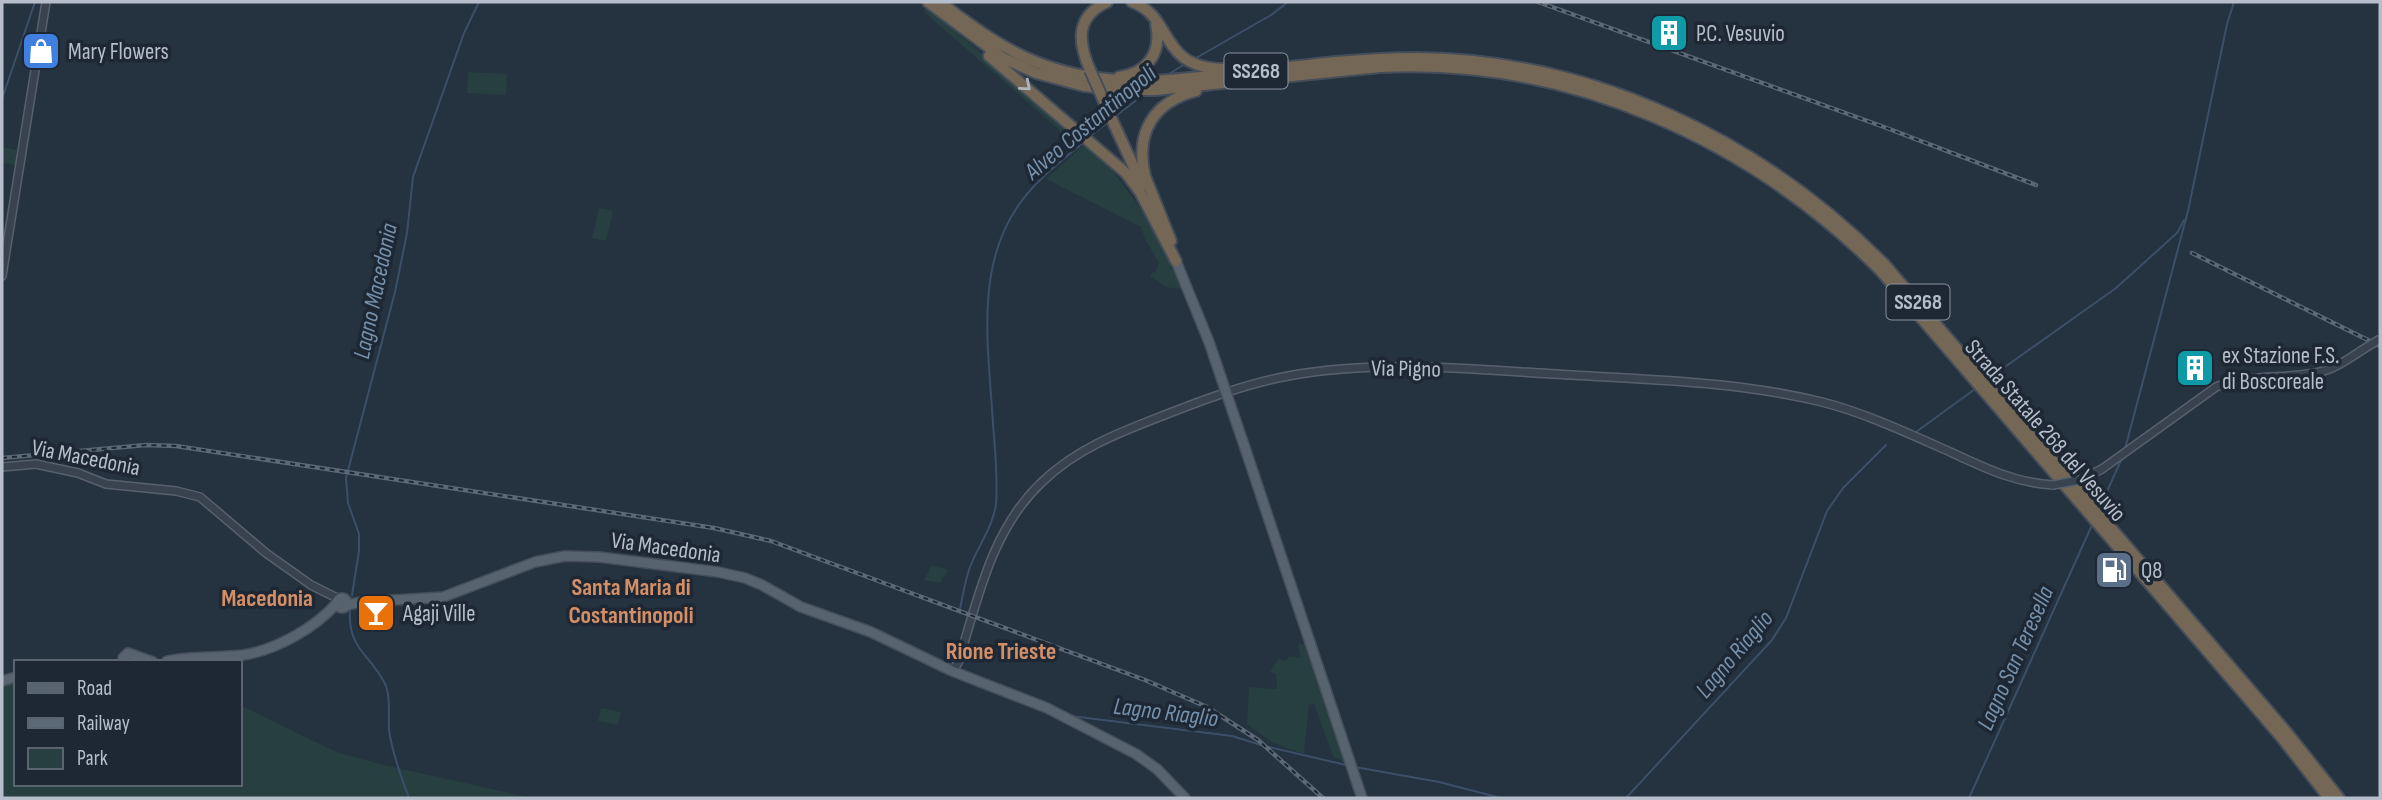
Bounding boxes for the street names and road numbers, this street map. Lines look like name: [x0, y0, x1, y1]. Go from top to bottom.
road number: SS268: [1224, 54, 1288, 88]
road number: SS268: [1886, 284, 1950, 320]
street label: Strada Statale 268 del Vesuvio: [1959, 334, 2132, 527]
street label: Via Pigno: [1371, 354, 1441, 384]
street label: Via Macedonia: [29, 434, 143, 482]
street label: Via Macedonia: [609, 526, 722, 570]

